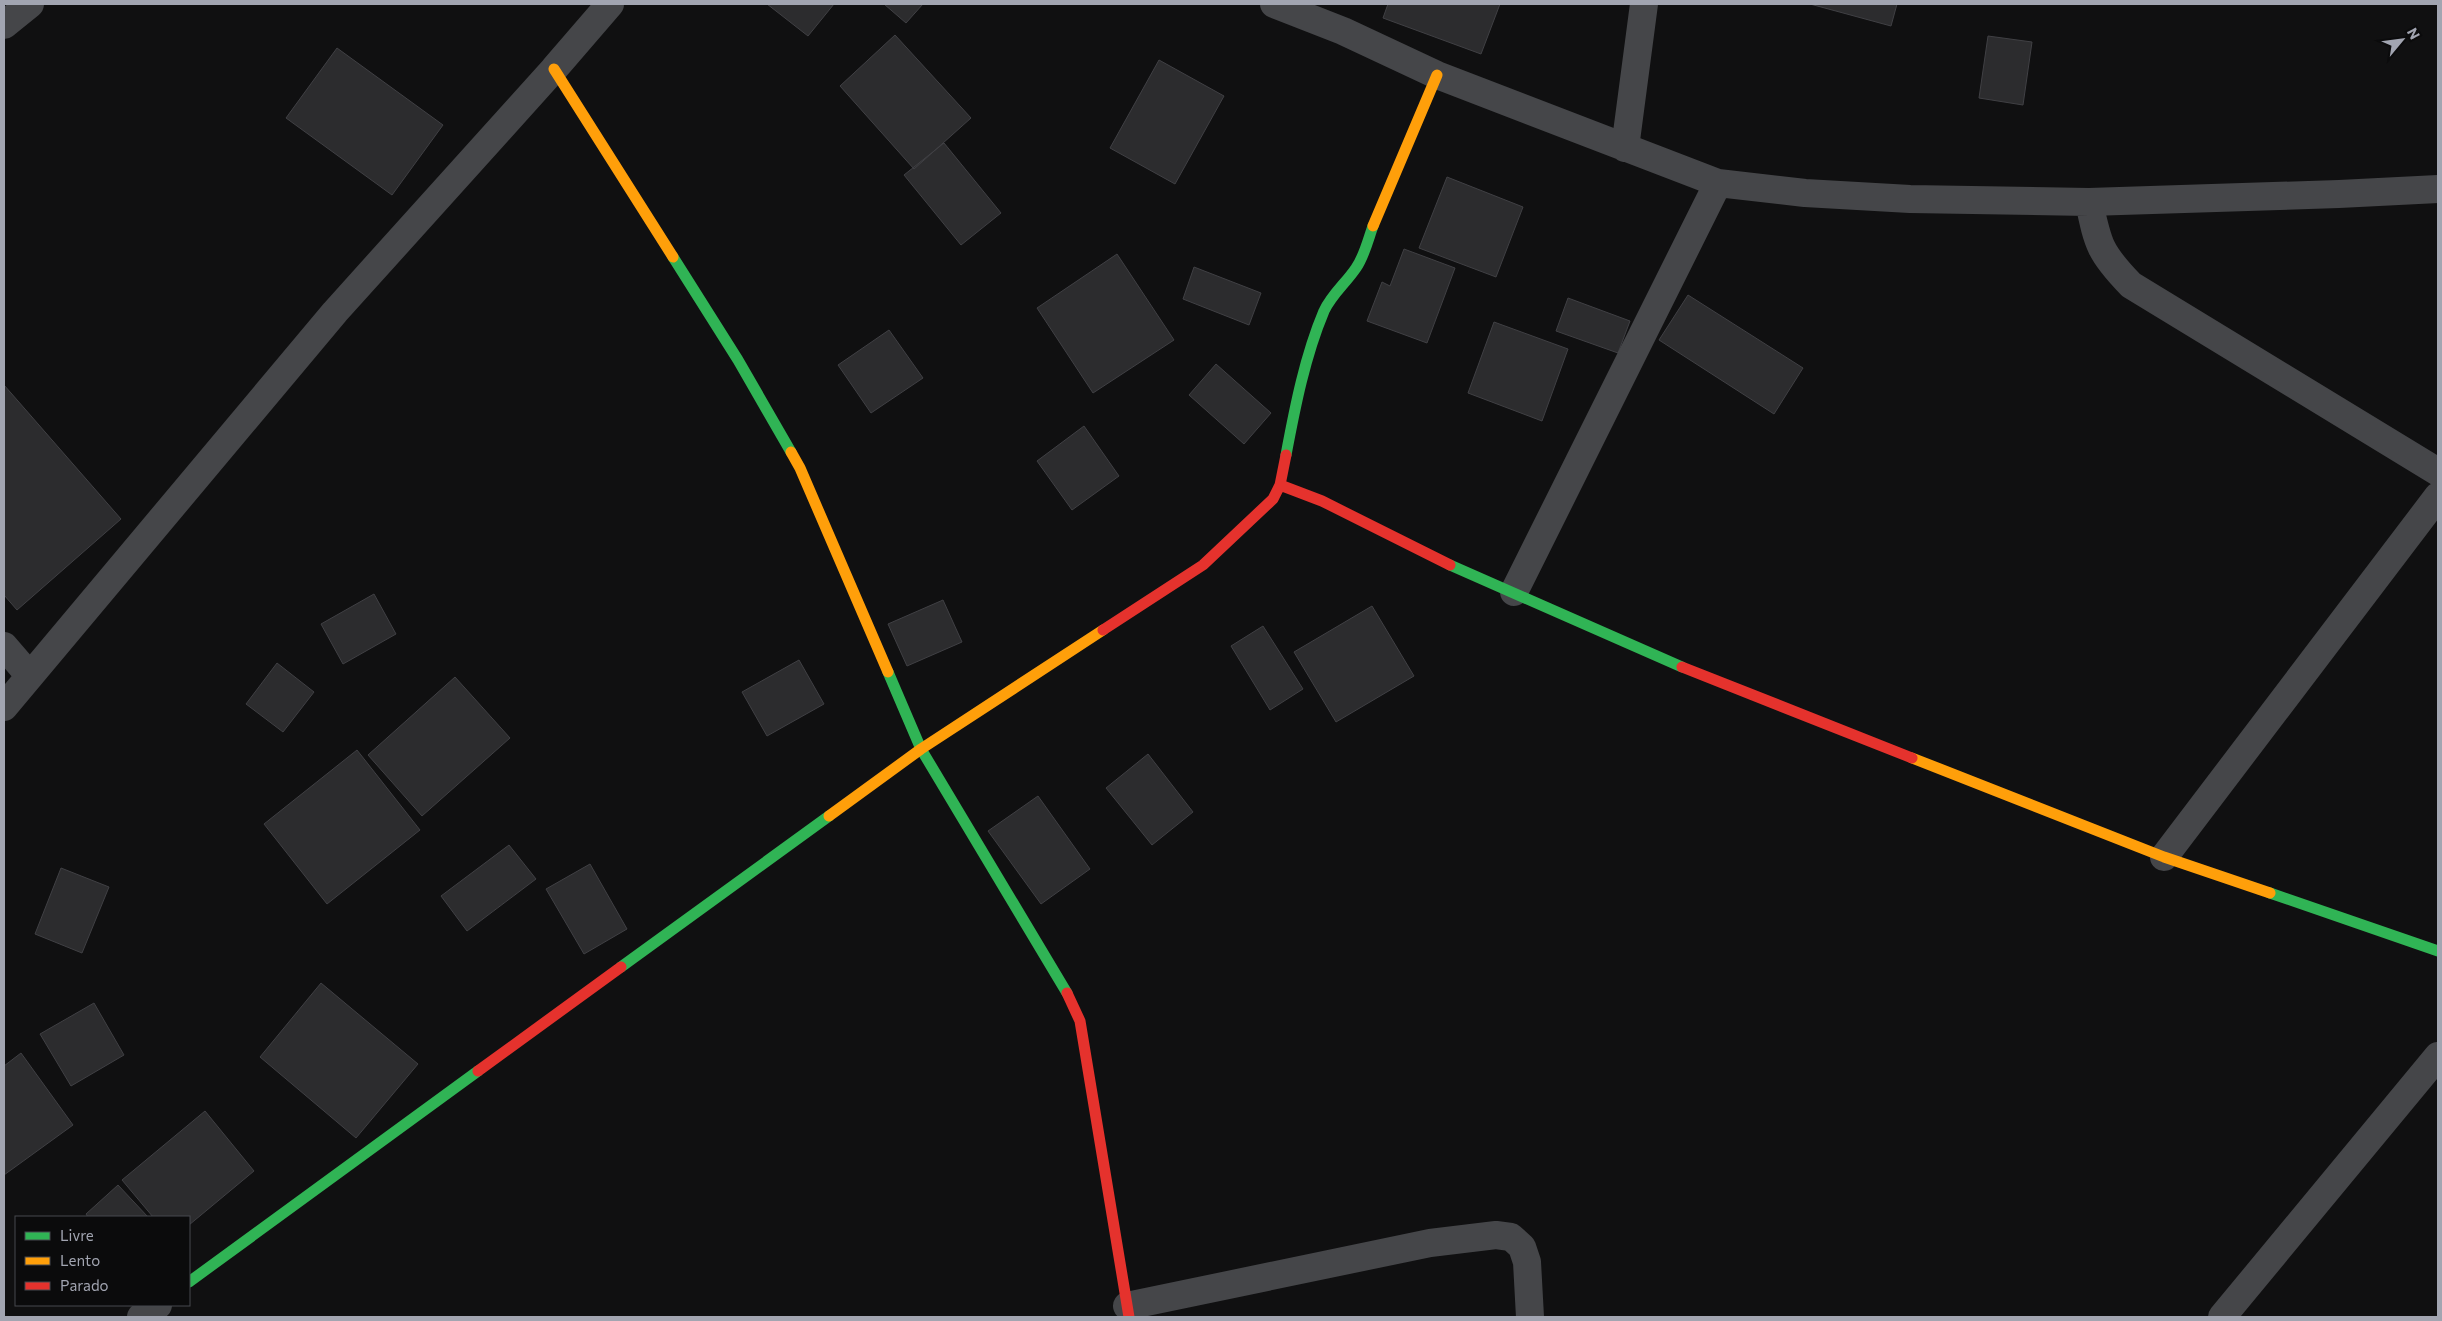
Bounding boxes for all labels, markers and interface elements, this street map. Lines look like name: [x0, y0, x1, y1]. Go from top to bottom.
north arrow: [2377, 15, 2427, 65]
text: N: [2404, 25, 2424, 42]
legend: [15, 1216, 190, 1306]
text: Livre: [60, 1226, 94, 1244]
text: Lento: [60, 1251, 100, 1269]
text: Parado: [60, 1276, 109, 1294]

